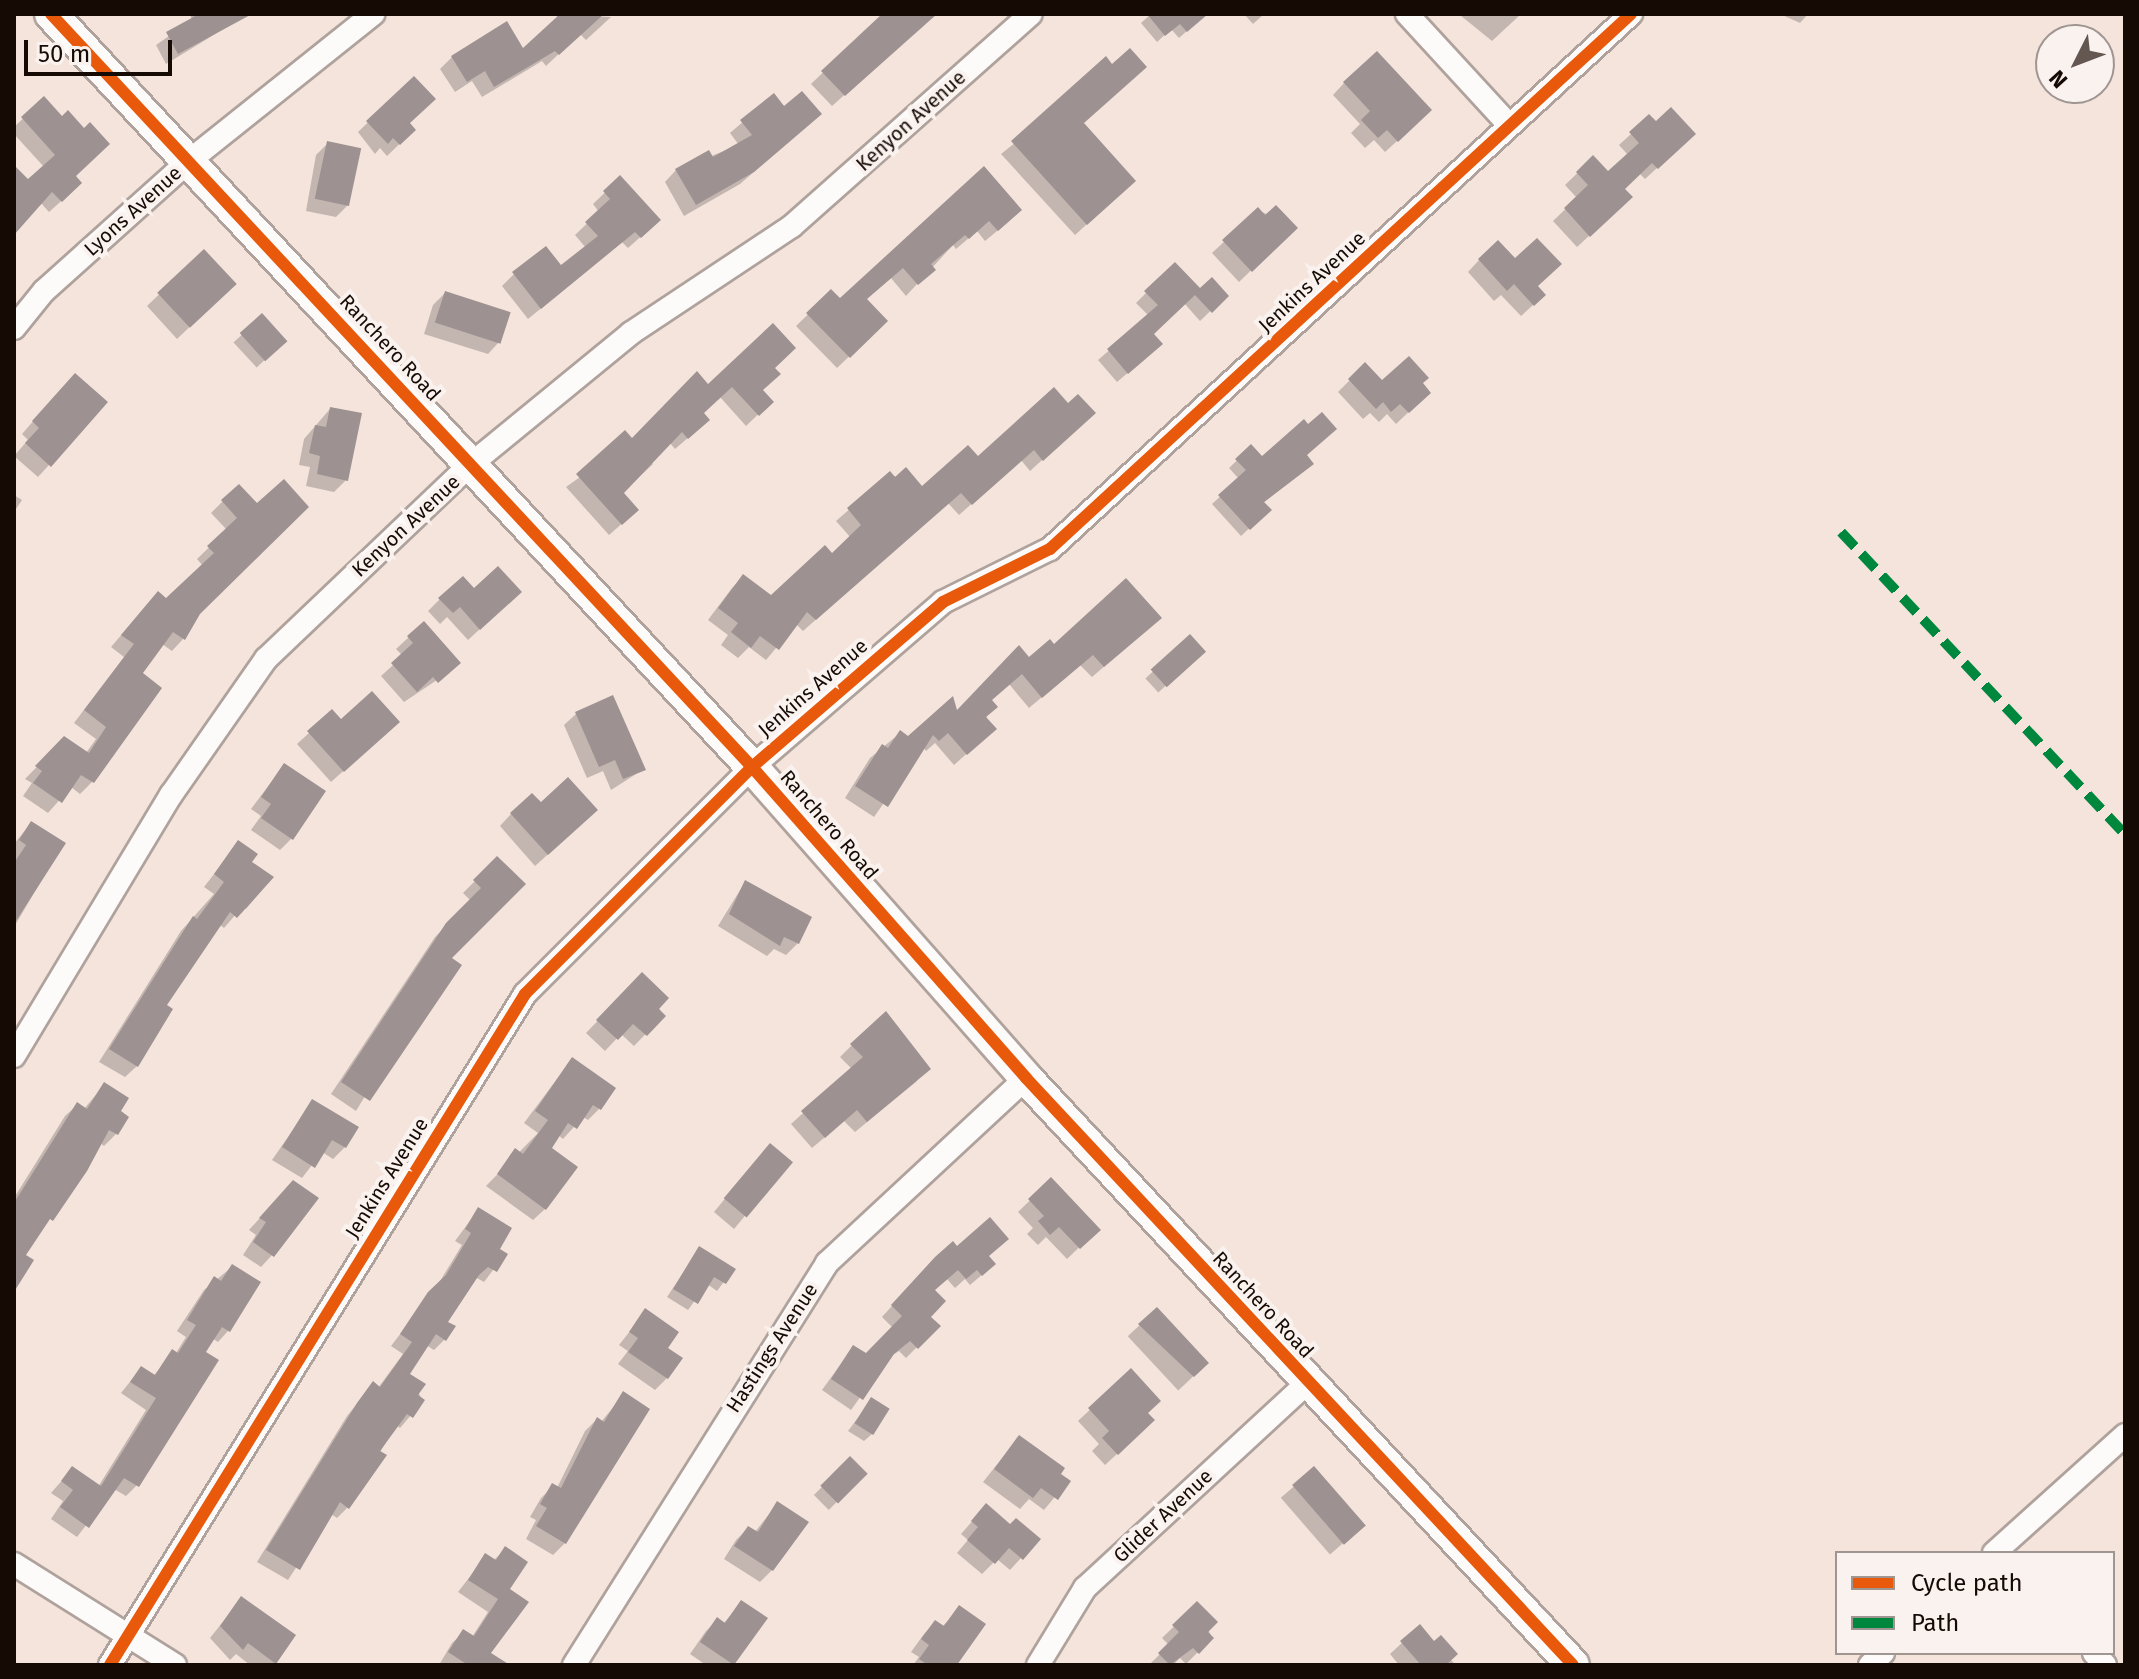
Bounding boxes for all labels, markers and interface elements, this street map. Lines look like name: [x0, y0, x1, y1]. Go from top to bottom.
scale bar: [28, 24, 176, 74]
north arrow: [2035, 24, 2115, 104]
text: 50 m: [38, 40, 90, 68]
text: N: [2043, 65, 2073, 94]
street label: Kenyon Avenue: [851, 66, 971, 176]
street label: Lyons Avenue: [79, 161, 187, 261]
street label: Jenkins Avenue: [1254, 226, 1370, 338]
street label: Ranchero Road: [335, 290, 445, 406]
street label: Kenyon Avenue: [347, 470, 465, 582]
street label: Jenkins Avenue: [753, 634, 873, 742]
street label: Ranchero Road: [775, 765, 883, 885]
street label: Jenkins Avenue: [340, 1113, 434, 1243]
street label: Ranchero Road: [1208, 1247, 1318, 1363]
street label: Hastings Avenue: [721, 1279, 823, 1417]
street label: Glider Avenue: [1109, 1464, 1217, 1568]
legend: [1835, 1551, 2115, 1655]
text: Cycle path: [1911, 1569, 2023, 1597]
text: Path: [1911, 1609, 1959, 1637]

